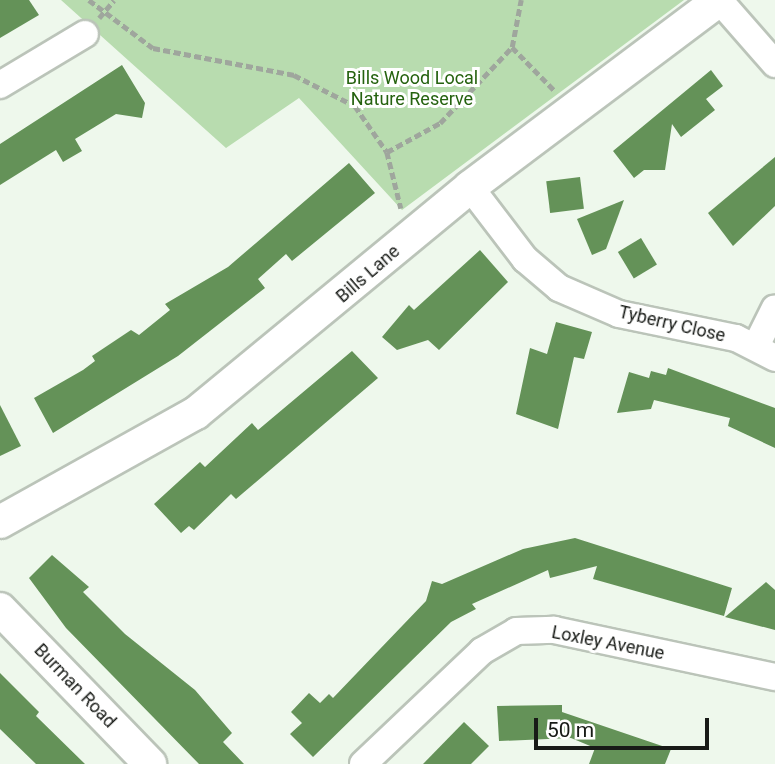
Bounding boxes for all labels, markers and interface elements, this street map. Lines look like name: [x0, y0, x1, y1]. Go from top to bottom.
park label: Bills Wood Local Nature Reserve: [346, 68, 478, 110]
street label: Bills Lane: [332, 241, 404, 307]
street label: Tyberry Close: [617, 301, 727, 347]
street label: Loxley Avenue: [550, 621, 666, 665]
street label: Burman Road: [30, 639, 120, 733]
scale bar: [537, 704, 712, 748]
text: 50 m: [547, 718, 594, 742]

